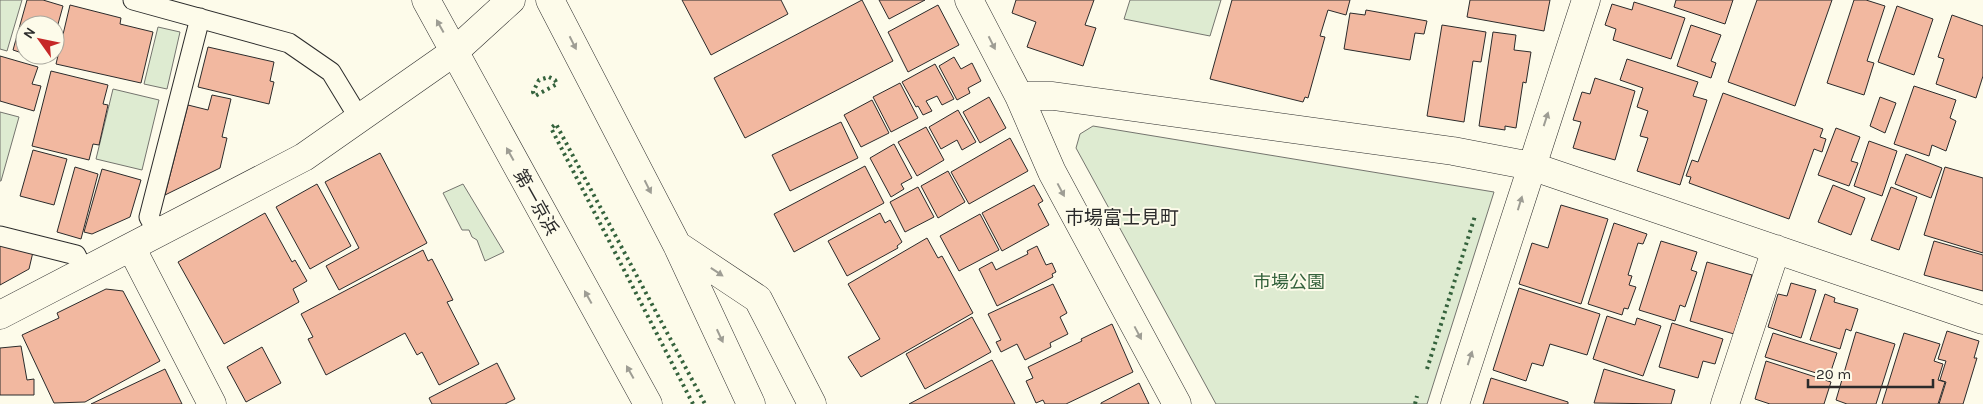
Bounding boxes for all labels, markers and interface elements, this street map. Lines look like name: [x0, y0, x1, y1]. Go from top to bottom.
north arrow: [15, 15, 65, 65]
one-way arrow: [436, 19, 444, 33]
text: N: [20, 24, 39, 42]
one-way arrow: [569, 36, 577, 51]
one-way arrow: [988, 36, 996, 51]
one-way arrow: [1543, 112, 1551, 127]
one-way arrow: [506, 148, 515, 161]
street label: 第一京浜: [509, 165, 563, 239]
one-way arrow: [644, 180, 652, 195]
one-way arrow: [1057, 183, 1066, 197]
one-way arrow: [1516, 195, 1524, 210]
district label: 市場富士見町: [1065, 207, 1179, 229]
one-way arrow: [711, 267, 724, 277]
park label: 市場公園: [1253, 271, 1325, 293]
one-way arrow: [584, 290, 593, 304]
one-way arrow: [1134, 326, 1143, 340]
one-way arrow: [716, 329, 724, 343]
one-way arrow: [1467, 350, 1474, 365]
scale bar: [1808, 356, 1933, 388]
one-way arrow: [625, 365, 634, 379]
text: 20 m: [1816, 365, 1851, 383]

